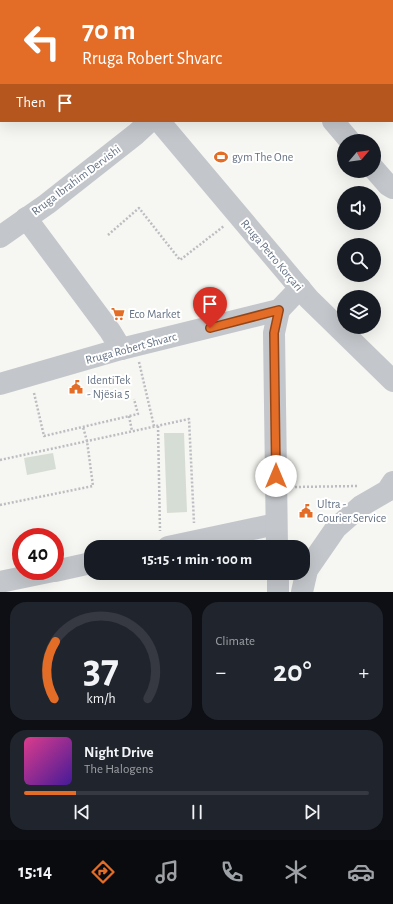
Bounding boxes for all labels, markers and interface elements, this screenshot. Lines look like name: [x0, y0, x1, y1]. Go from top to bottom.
icon: left: [16, 16, 68, 68]
text: 70 m: [82, 17, 136, 45]
text: Rruga Robert Shvarc: [82, 50, 222, 68]
icon: arrive: [54, 92, 76, 114]
text: Then: [16, 95, 46, 110]
north arrow: [337, 134, 381, 178]
map controls: [337, 134, 381, 334]
street label: Rruga Ibrahim Dervishi: [29, 143, 123, 217]
sports icon: gym The One: [213, 149, 229, 165]
place label: gym The One: [232, 151, 293, 164]
button: sound: [337, 186, 381, 230]
street label: Rruga Petro Korçari: [239, 217, 305, 293]
button: search: [337, 238, 381, 282]
pin: [193, 287, 227, 328]
button: layers: [337, 290, 381, 334]
icon: arrive: [199, 293, 221, 315]
supermarket icon: Eco Market: [110, 306, 126, 322]
place label: Eco Market: [129, 308, 180, 320]
street label: Rruga Robert Shvarc: [84, 330, 178, 366]
place label: IdentiTek - Njësia 5: [87, 374, 131, 401]
public building icon: IdentiTek - Njësia 5: [68, 379, 84, 395]
position arrow: [255, 455, 297, 497]
place label: Ultra - Courier Service: [317, 498, 386, 524]
public building icon: Ultra - Courier Service: [298, 503, 314, 519]
speed limit sign: 40: [12, 528, 64, 580]
text: 15:15 · 1 min · 100 m: [142, 552, 252, 567]
text: Climate: [216, 635, 255, 648]
text: 37: [83, 649, 119, 690]
text: 20°: [273, 657, 312, 687]
text: −: [216, 661, 226, 683]
text: +: [358, 661, 369, 683]
text: km/h: [86, 692, 115, 706]
text: Night Drive: [84, 745, 154, 760]
text: The Halogens: [84, 763, 153, 776]
icon: previous: [71, 801, 93, 823]
icon: pause: [186, 801, 208, 823]
icon: next: [301, 801, 323, 823]
icon: directions: [89, 858, 117, 886]
icon: music: [153, 858, 181, 886]
icon: phone: [218, 858, 246, 886]
icon: climate: [282, 858, 310, 886]
icon: car: [347, 858, 375, 886]
text: 15:14: [18, 863, 52, 881]

